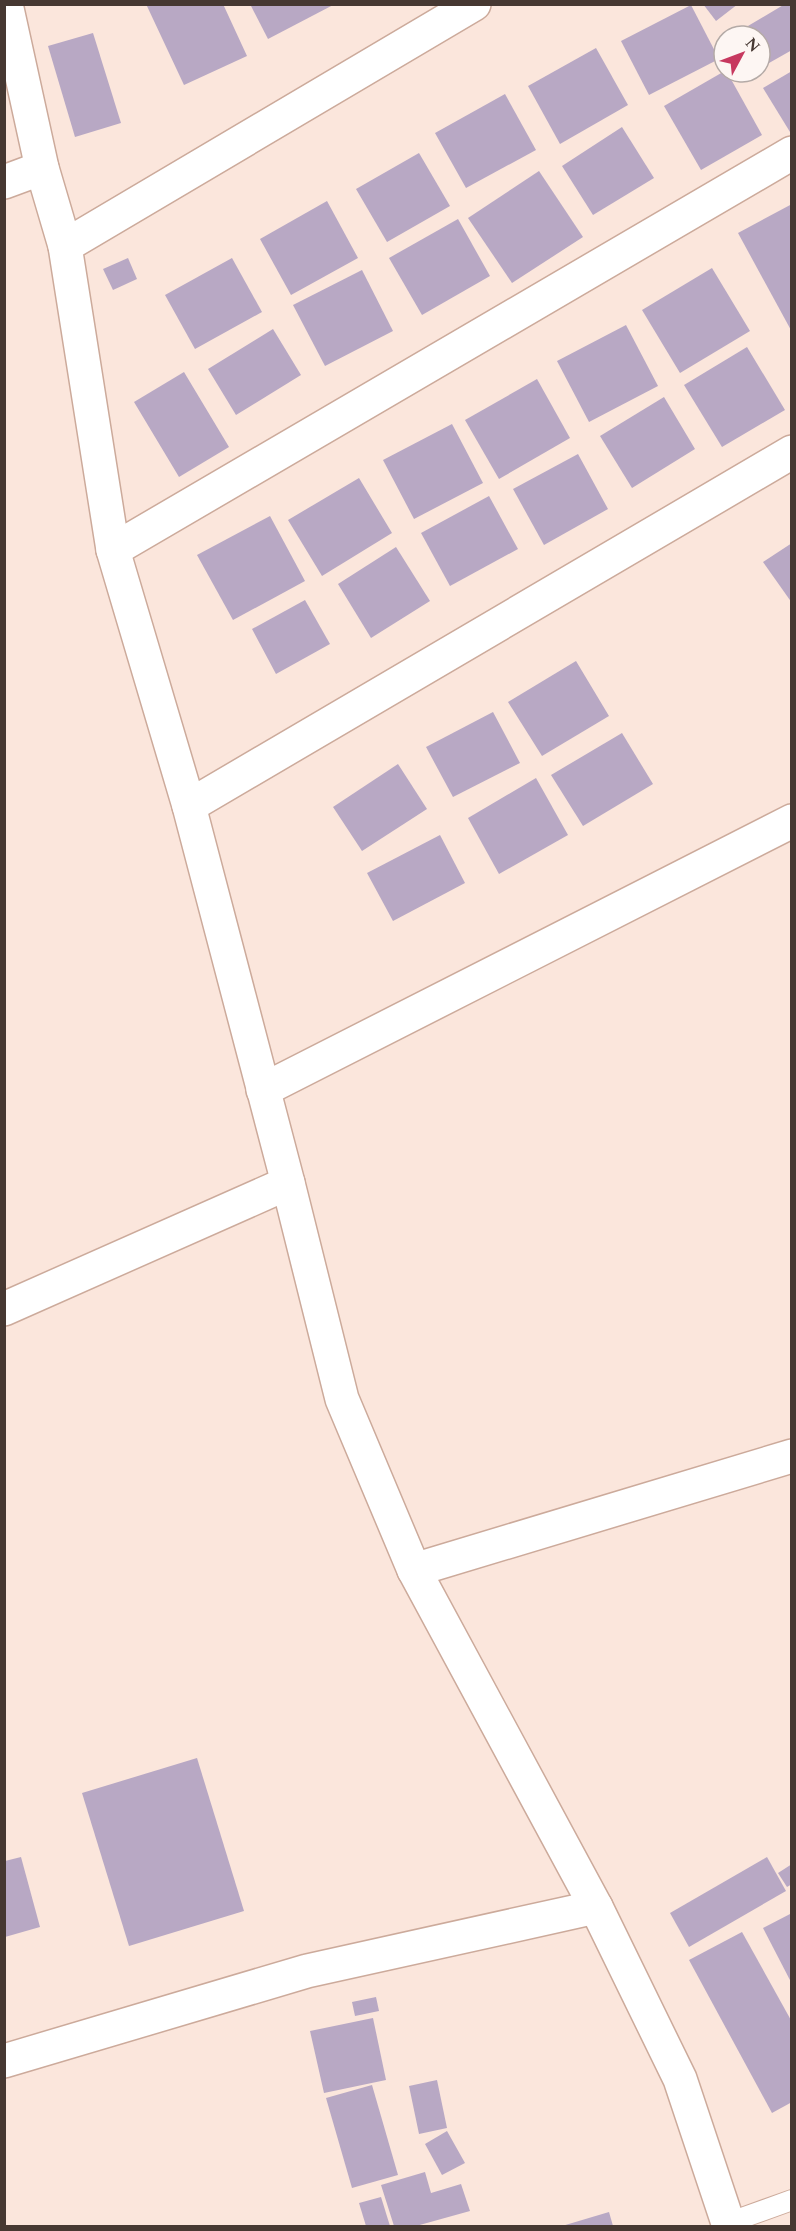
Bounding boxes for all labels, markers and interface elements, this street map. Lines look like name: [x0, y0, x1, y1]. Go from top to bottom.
north arrow: [712, 24, 772, 84]
text: N: [739, 32, 766, 58]

